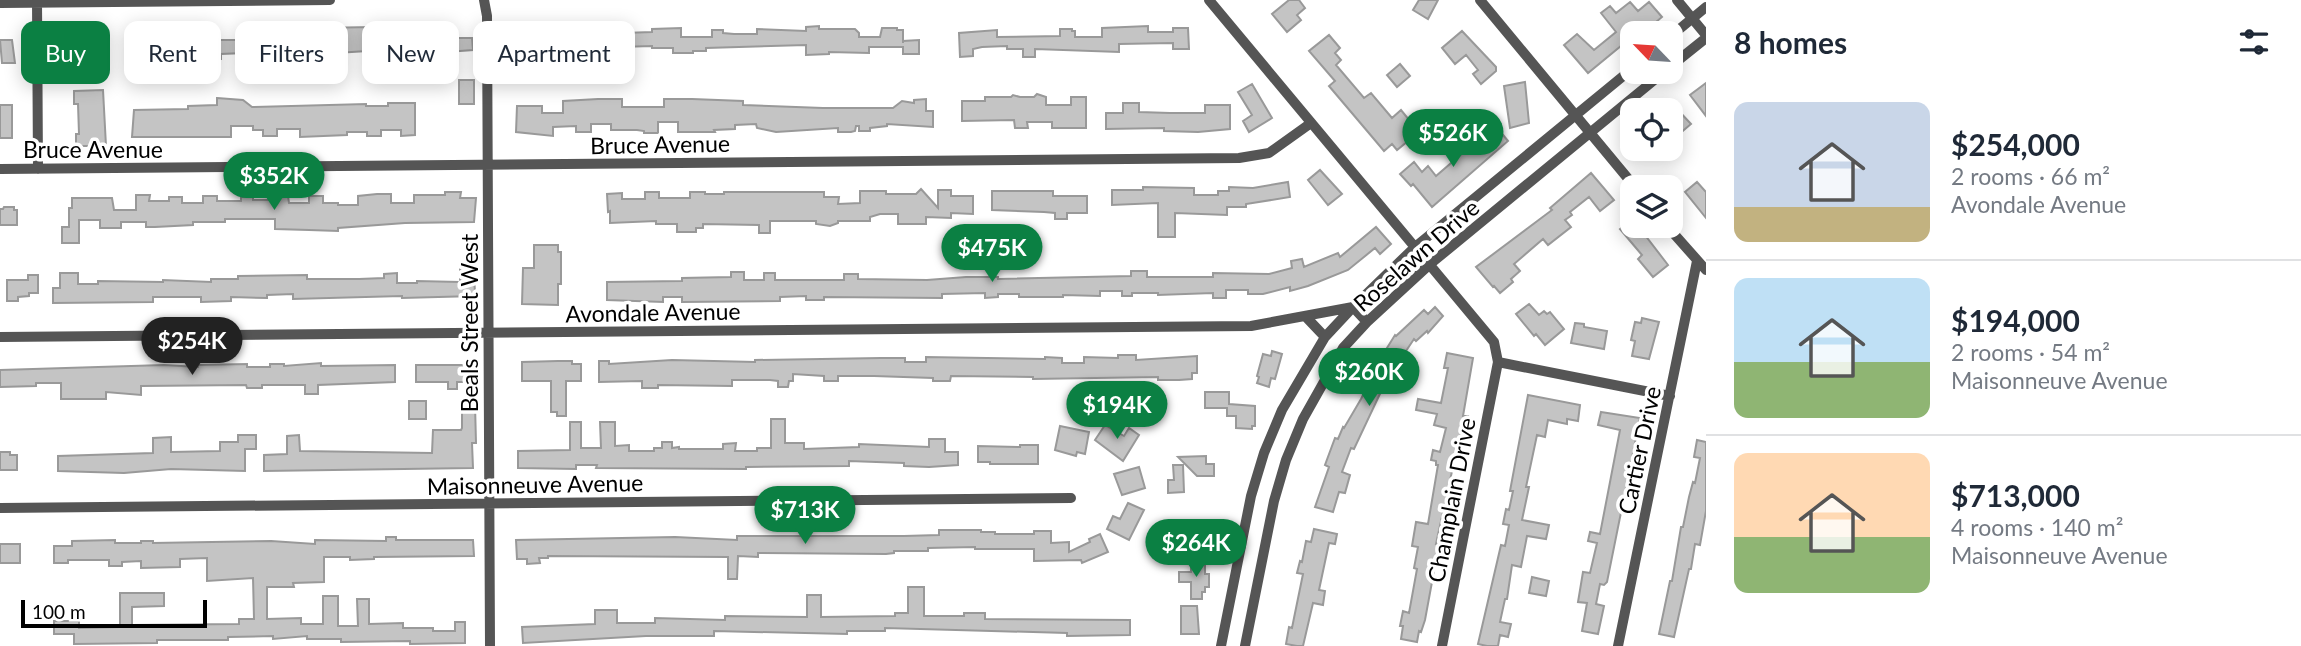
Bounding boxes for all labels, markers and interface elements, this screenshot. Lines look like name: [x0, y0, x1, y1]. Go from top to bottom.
chip: Buy: [21, 21, 110, 84]
chip: Rent: [124, 21, 221, 84]
chip: Filters: [235, 21, 348, 84]
chip: New: [362, 21, 459, 84]
chip: Apartment: [473, 21, 635, 84]
north arrow: [1620, 21, 1684, 84]
map controls: [1620, 21, 1683, 238]
icon: filters: [2235, 23, 2273, 61]
text: 8 homes: [1734, 24, 1847, 60]
button: locate: [1620, 98, 1683, 161]
pin: $526K: [1404, 110, 1502, 169]
text: $526K: [1418, 118, 1488, 146]
text: $254,000: [1951, 126, 2080, 162]
street label: Bruce Avenue: [590, 129, 730, 159]
icon: home: [1790, 130, 1874, 214]
street label: Bruce Avenue: [23, 135, 163, 163]
pin: $352K: [225, 152, 323, 212]
text: $352K: [239, 161, 309, 189]
text: 2 rooms · 66 m²: [1951, 162, 2110, 190]
button: layers: [1620, 175, 1683, 238]
text: Avondale Avenue: [1951, 190, 2126, 218]
street label: Roselawn Drive: [1347, 193, 1485, 317]
pin: $475K: [943, 224, 1041, 284]
street label: Beals Street West: [455, 233, 483, 412]
text: $475K: [957, 233, 1027, 261]
street label: Avondale Avenue: [565, 296, 741, 328]
text: $194,000: [1951, 302, 2080, 338]
icon: home: [1790, 306, 1874, 390]
pin: $254K: [143, 318, 241, 377]
text: $254K: [157, 326, 227, 354]
text: 2 rooms · 54 m²: [1951, 338, 2110, 366]
pin: $260K: [1320, 348, 1418, 408]
text: $260K: [1334, 357, 1404, 385]
text: Maisonneuve Avenue: [1951, 366, 2168, 394]
pin: $194K: [1068, 382, 1166, 441]
street label: Cartier Drive: [1612, 383, 1666, 517]
text: $194K: [1082, 390, 1152, 418]
street label: Champlain Drive: [1421, 415, 1481, 585]
street label: Maisonneuve Avenue: [426, 468, 644, 500]
text: $713,000: [1951, 477, 2080, 513]
icon: home: [1790, 481, 1874, 565]
pin: $713K: [756, 486, 854, 546]
text: $713K: [770, 495, 840, 523]
text: 4 rooms · 140 m²: [1951, 513, 2123, 541]
pin: $264K: [1147, 520, 1245, 579]
text: $264K: [1161, 528, 1231, 556]
text: Maisonneuve Avenue: [1951, 541, 2168, 569]
scale bar: [21, 597, 206, 629]
text: 100 m: [32, 600, 86, 623]

